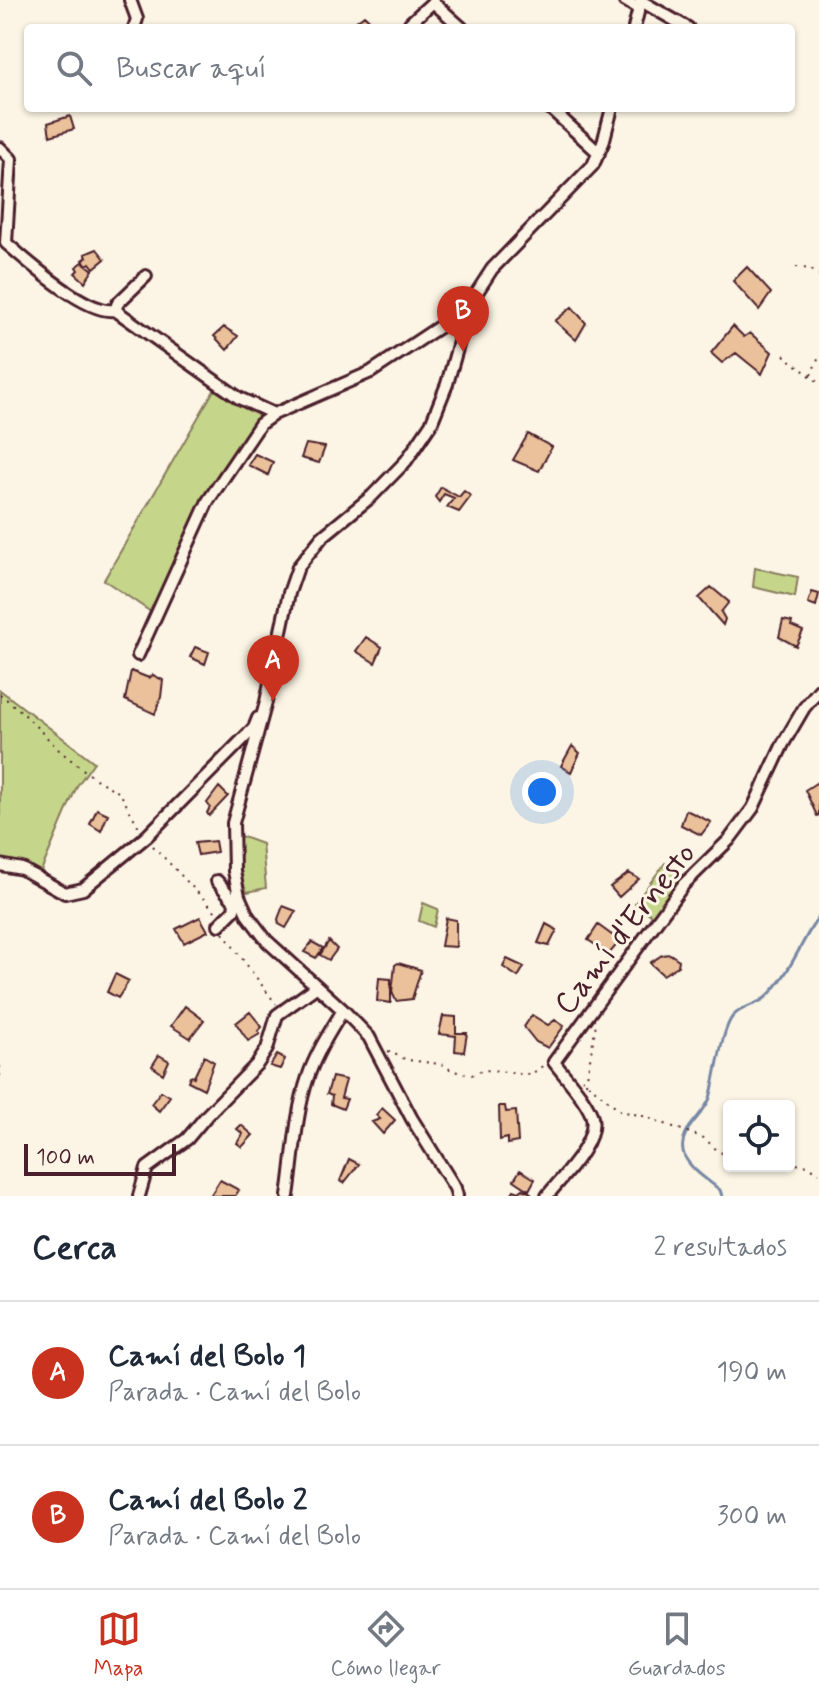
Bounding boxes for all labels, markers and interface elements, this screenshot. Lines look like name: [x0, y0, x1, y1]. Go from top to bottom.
search box: [24, 24, 795, 112]
icon: search: [52, 46, 96, 90]
text: Buscar aquí: [116, 49, 267, 88]
pin: B: [437, 286, 489, 352]
pin: A: [247, 635, 299, 701]
your location: [522, 772, 562, 812]
street label: Camí d'Ernesto: [545, 835, 706, 1024]
map controls: [723, 1100, 795, 1172]
button: locate: [723, 1100, 795, 1172]
scale bar: [24, 1140, 176, 1176]
text: 100 m: [36, 1144, 95, 1172]
text: Cerca: [32, 1226, 117, 1271]
text: 2 resultados: [654, 1231, 787, 1265]
text: Camí del Bolo 1: [108, 1337, 306, 1376]
text: A: [49, 1356, 67, 1390]
text: 190 m: [717, 1356, 787, 1390]
text: Parada · Camí del Bolo: [108, 1376, 361, 1410]
text: Camí del Bolo 2: [108, 1481, 308, 1520]
text: B: [50, 1500, 66, 1534]
text: 300 m: [717, 1500, 787, 1534]
text: Parada · Camí del Bolo: [108, 1520, 361, 1554]
tab: Mapa: [93, 1607, 144, 1683]
tab: Cómo llegar: [331, 1607, 441, 1683]
tab: Guardados: [628, 1607, 725, 1683]

